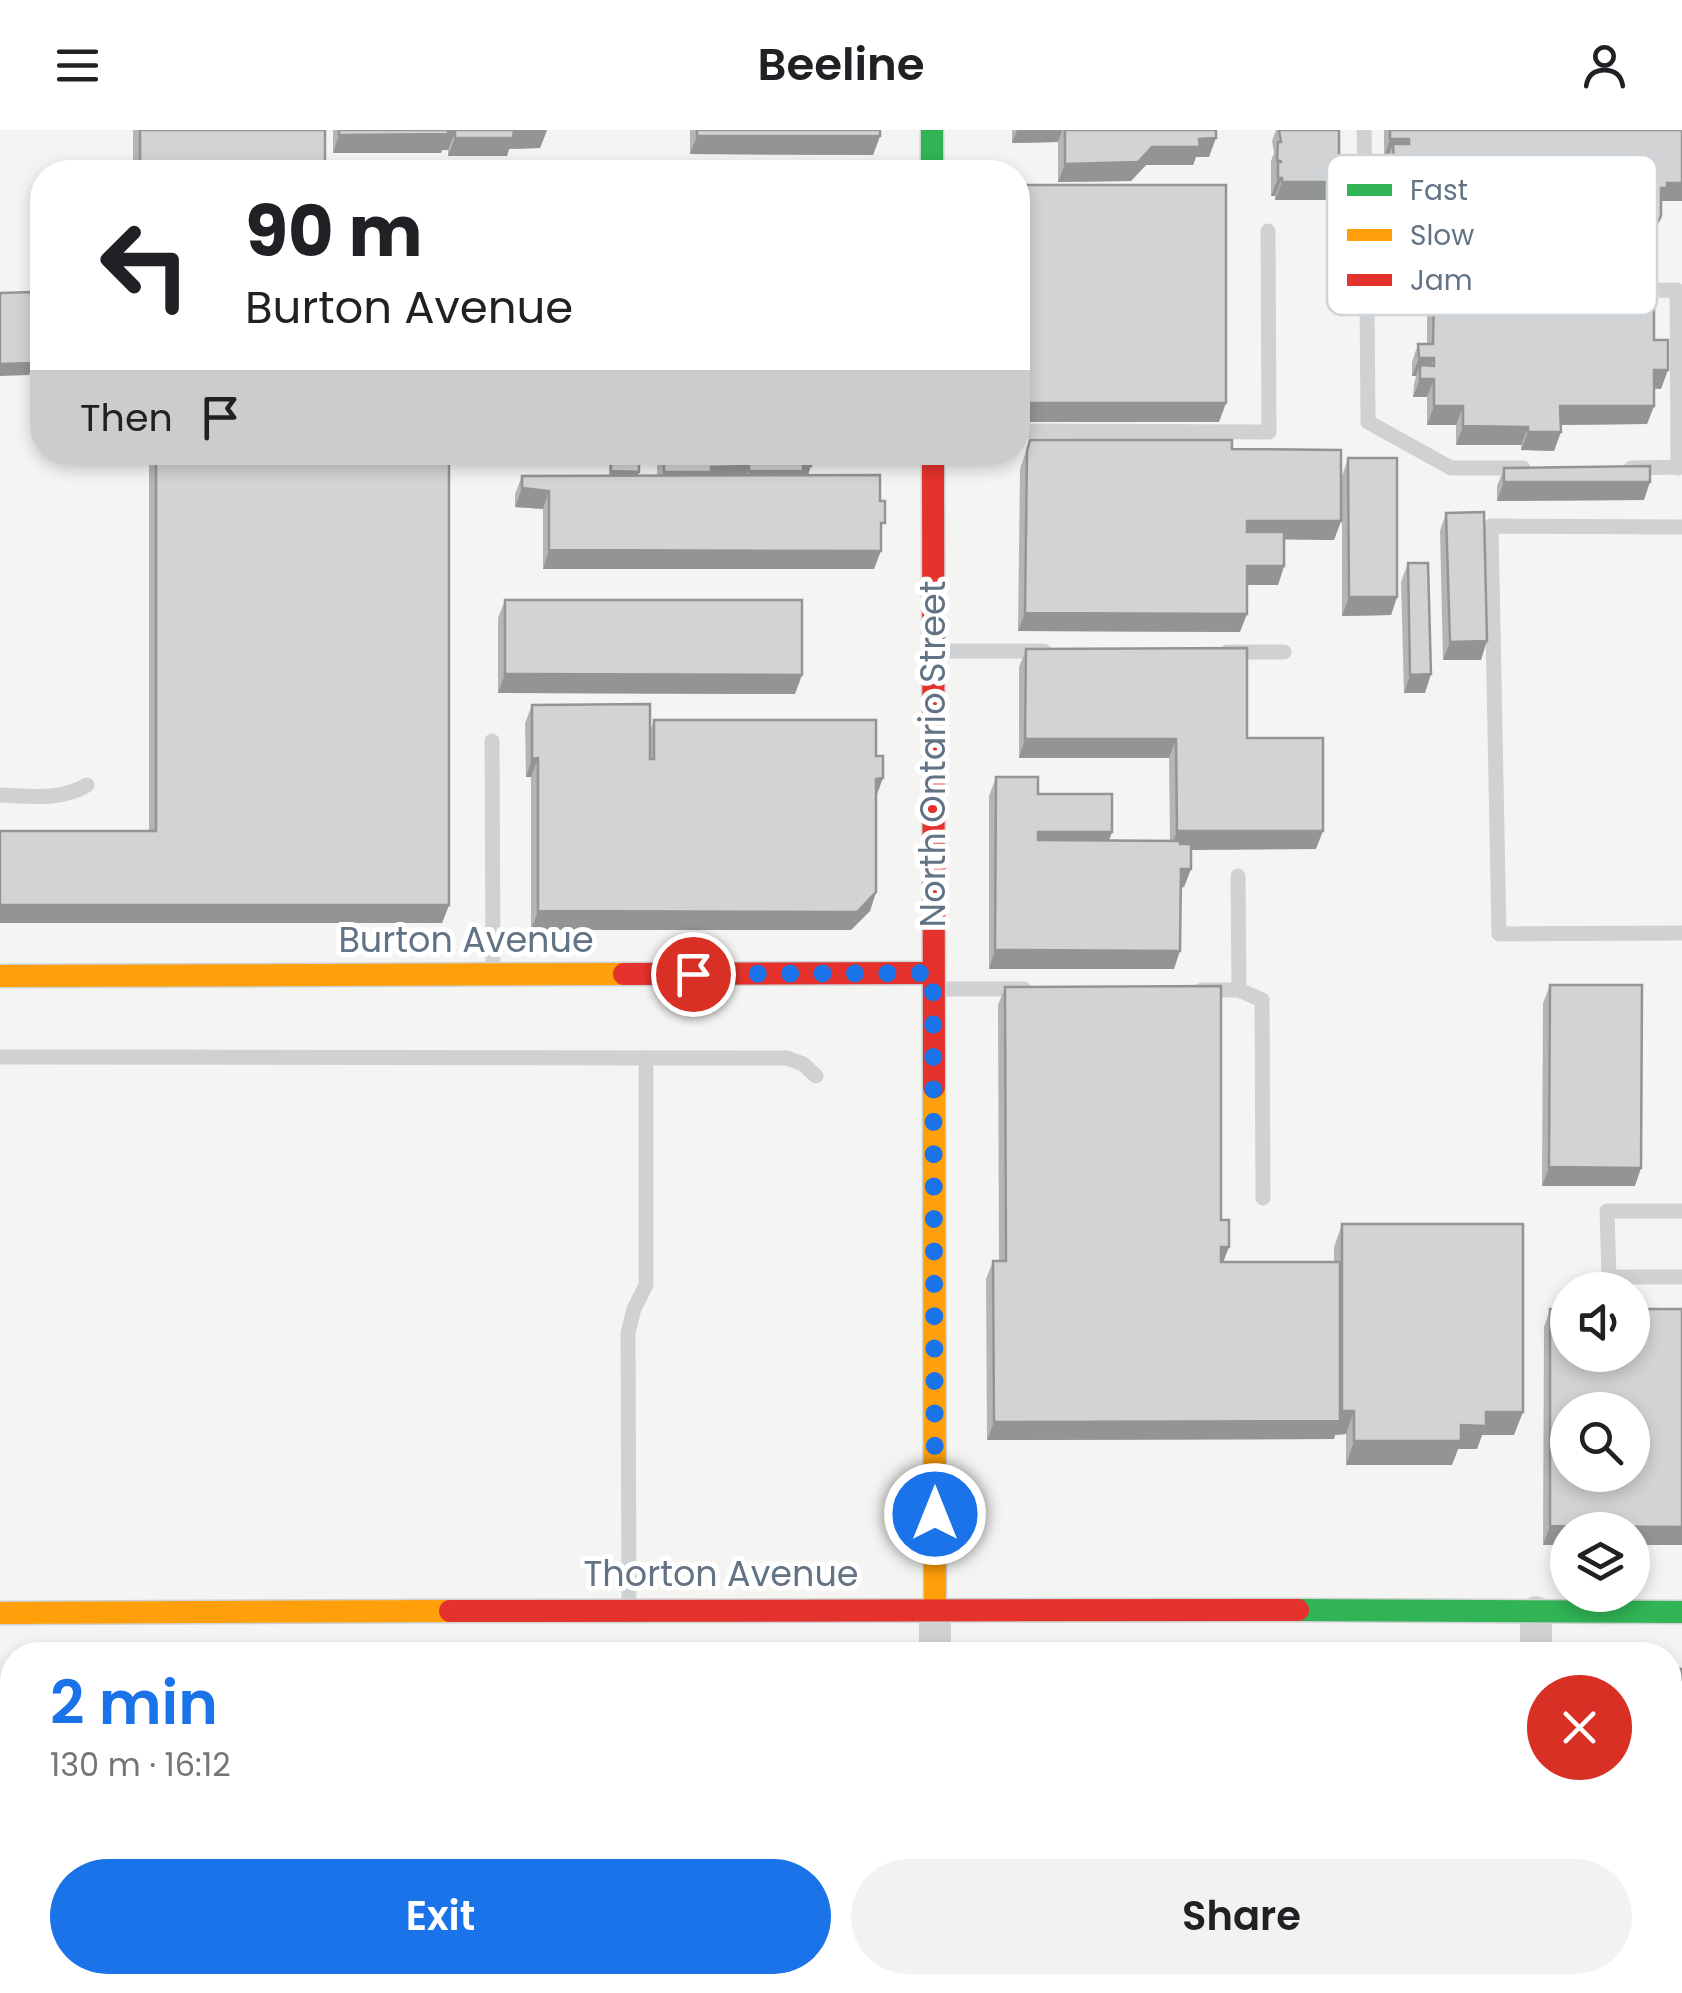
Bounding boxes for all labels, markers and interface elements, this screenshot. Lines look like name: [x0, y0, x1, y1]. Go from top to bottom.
text: Beeline: [758, 33, 925, 96]
icon: menu: [50, 38, 105, 93]
icon: person: [1577, 38, 1632, 93]
legend: [1327, 155, 1657, 315]
text: Fast: [1410, 171, 1468, 210]
text: 90 m: [245, 182, 423, 281]
icon: left: [80, 200, 210, 330]
text: Slow: [1410, 216, 1474, 255]
text: Jam: [1410, 261, 1473, 300]
text: Burton Avenue: [245, 276, 573, 339]
icon: arrive: [193, 390, 248, 445]
text: Then: [80, 391, 173, 444]
street label: North Ontario Street: [908, 581, 957, 927]
street label: Burton Avenue: [338, 915, 594, 964]
pin: [651, 932, 736, 1017]
icon: arrive: [666, 947, 721, 1002]
map controls: [1550, 1272, 1650, 1612]
button: sound: [1550, 1272, 1650, 1372]
button: search: [1550, 1392, 1650, 1492]
position arrow: [883, 1462, 987, 1566]
button: layers: [1550, 1512, 1650, 1612]
street label: Thorton Avenue: [583, 1549, 859, 1598]
text: 2 min: [50, 1661, 218, 1745]
button: close: [1527, 1675, 1632, 1780]
text: 130 m · 16:12: [50, 1742, 231, 1787]
button: Exit: [50, 1859, 831, 1974]
button: Share: [851, 1859, 1632, 1974]

